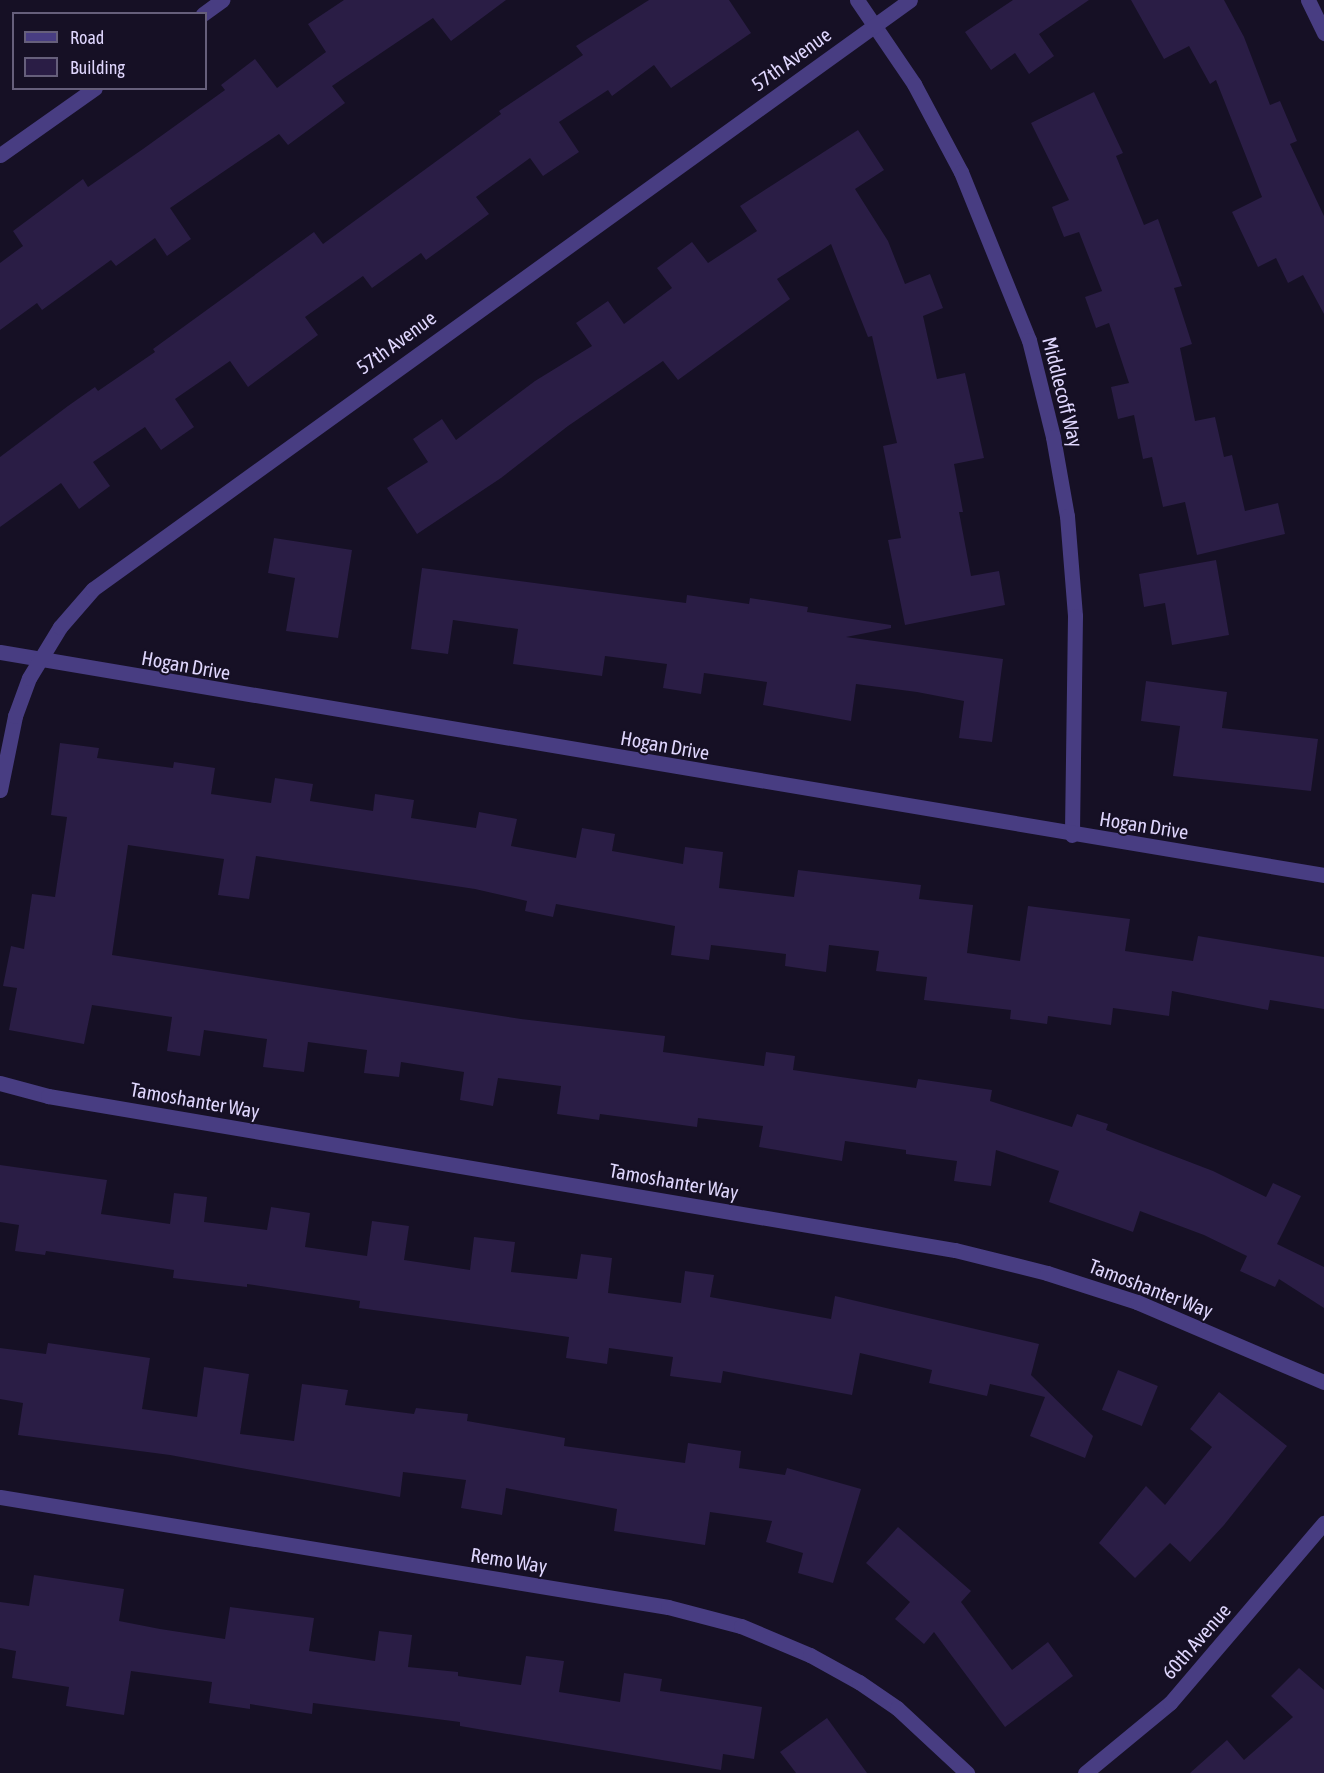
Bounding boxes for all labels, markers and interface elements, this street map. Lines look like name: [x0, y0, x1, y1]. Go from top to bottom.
legend: [12, 12, 207, 90]
street label: 57th Avenue: [747, 22, 835, 96]
text: Road: [70, 27, 104, 48]
text: Building: [70, 57, 125, 78]
street label: 57th Avenue: [352, 305, 440, 379]
street label: Middlecoff Way: [1038, 334, 1088, 450]
street label: Hogan Drive: [140, 645, 232, 685]
street label: Hogan Drive: [619, 725, 711, 765]
street label: Hogan Drive: [1098, 806, 1190, 844]
street label: Tamoshanter Way: [128, 1077, 262, 1123]
street label: Tamoshanter Way: [607, 1158, 741, 1204]
street label: Tamoshanter Way: [1086, 1253, 1216, 1323]
street label: Remo Way: [469, 1542, 549, 1578]
street label: 60th Avenue: [1157, 1598, 1235, 1684]

